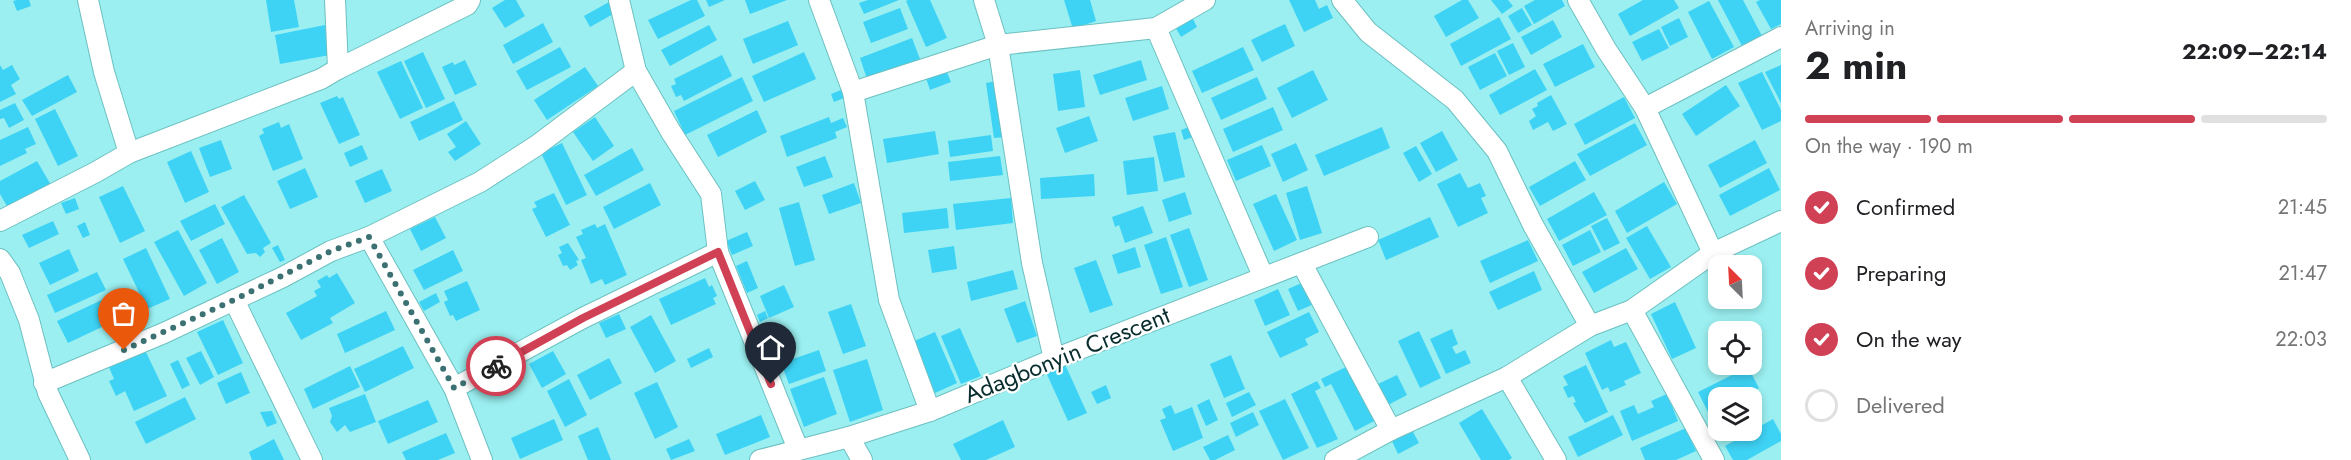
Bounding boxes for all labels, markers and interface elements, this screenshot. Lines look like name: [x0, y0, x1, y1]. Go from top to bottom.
text: Arriving in: [1805, 14, 1895, 43]
text: 22:09–22:14: [2182, 35, 2327, 67]
text: 2 min: [1805, 37, 1907, 94]
text: On the way · 190 m: [1805, 132, 1973, 161]
icon: check: [1805, 191, 1838, 224]
text: Confirmed: [1856, 191, 1955, 223]
text: 21:45: [2278, 193, 2327, 222]
north arrow: [1708, 255, 1762, 309]
map controls: [1708, 255, 1762, 441]
icon: check: [1805, 257, 1838, 290]
text: Preparing: [1856, 257, 1947, 289]
text: 21:47: [2278, 259, 2327, 288]
pin: [98, 288, 149, 350]
icon: bag: [107, 297, 140, 330]
street label: Adagbonyin Crescent: [959, 297, 1175, 412]
button: locate: [1708, 321, 1762, 375]
pin: [745, 322, 796, 384]
icon: check: [1805, 323, 1838, 356]
text: On the way: [1856, 323, 1961, 355]
text: 22:03: [2275, 325, 2327, 354]
icon: home: [754, 331, 787, 364]
courier: [466, 336, 526, 396]
icon: bike: [480, 350, 513, 383]
button: layers: [1708, 387, 1762, 441]
text: Delivered: [1856, 389, 1945, 421]

